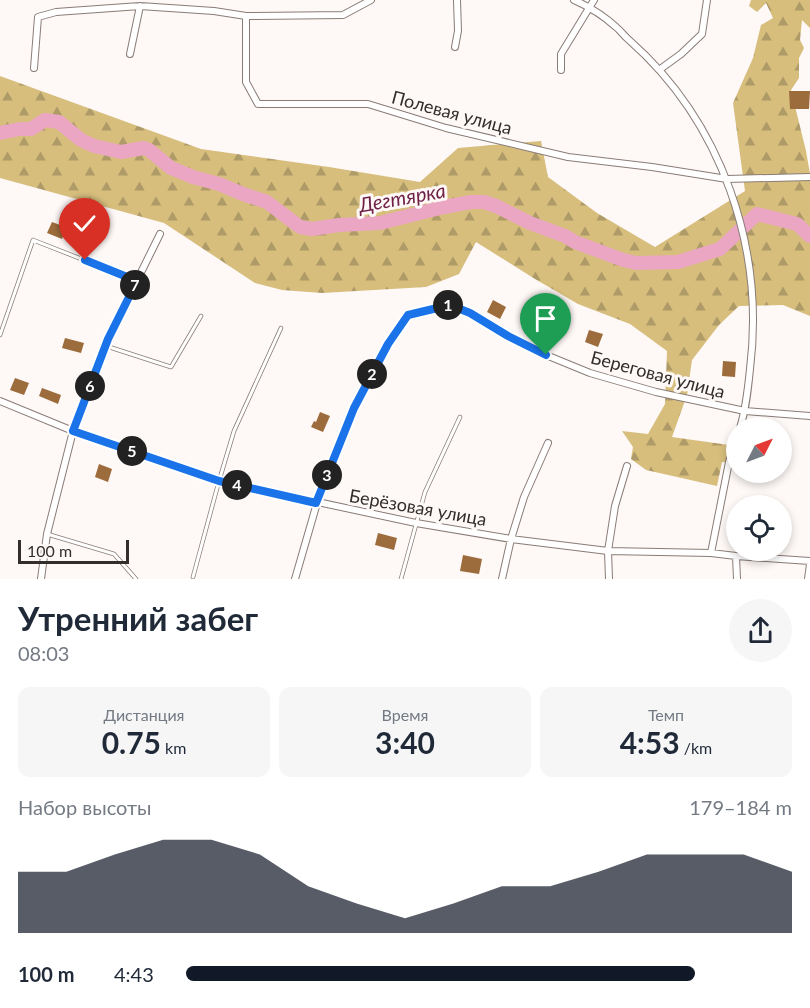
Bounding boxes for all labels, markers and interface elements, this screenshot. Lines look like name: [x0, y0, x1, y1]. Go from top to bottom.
street label: Полевая улица: [390, 85, 514, 139]
water label: Дегтярка: [356, 178, 447, 217]
pin: [59, 198, 110, 260]
icon: check: [68, 207, 101, 240]
pin: 7: [120, 270, 150, 300]
text: 7: [130, 275, 140, 294]
pin: 1: [433, 290, 463, 320]
pin: [520, 293, 571, 355]
text: 1: [443, 295, 453, 314]
icon: arrive: [529, 302, 562, 335]
street label: Береговая улица: [589, 346, 727, 402]
pin: 2: [357, 359, 387, 389]
text: 2: [367, 364, 377, 383]
pin: 6: [75, 371, 105, 401]
text: 6: [85, 376, 95, 395]
north arrow: [726, 417, 792, 483]
map controls: [726, 417, 792, 561]
pin: 5: [117, 436, 147, 466]
text: 5: [127, 441, 137, 460]
pin: 3: [312, 460, 342, 490]
text: 3: [322, 465, 332, 484]
pin: 4: [222, 470, 252, 500]
text: 4: [232, 475, 242, 494]
street label: Берёзовая улица: [348, 484, 488, 530]
button: locate: [726, 495, 792, 561]
scale bar: [18, 537, 129, 564]
text: 100 m: [27, 541, 72, 560]
text: Утренний забег: [18, 598, 258, 638]
button: share: [729, 599, 792, 662]
text: 08:03: [18, 641, 69, 665]
text: Дистанция: [103, 705, 185, 724]
text: Время: [382, 705, 428, 724]
text: Темп: [648, 705, 684, 724]
text: 0.75: [102, 724, 161, 760]
text: 3:40: [375, 724, 435, 760]
text: 4:53: [620, 724, 680, 760]
text: km: [161, 738, 186, 757]
text: /km: [680, 738, 712, 757]
text: Набор высоты: [18, 795, 151, 819]
text: 179–184 m: [689, 795, 792, 819]
text: 100 m: [18, 962, 74, 986]
text: 4:43: [114, 962, 154, 986]

